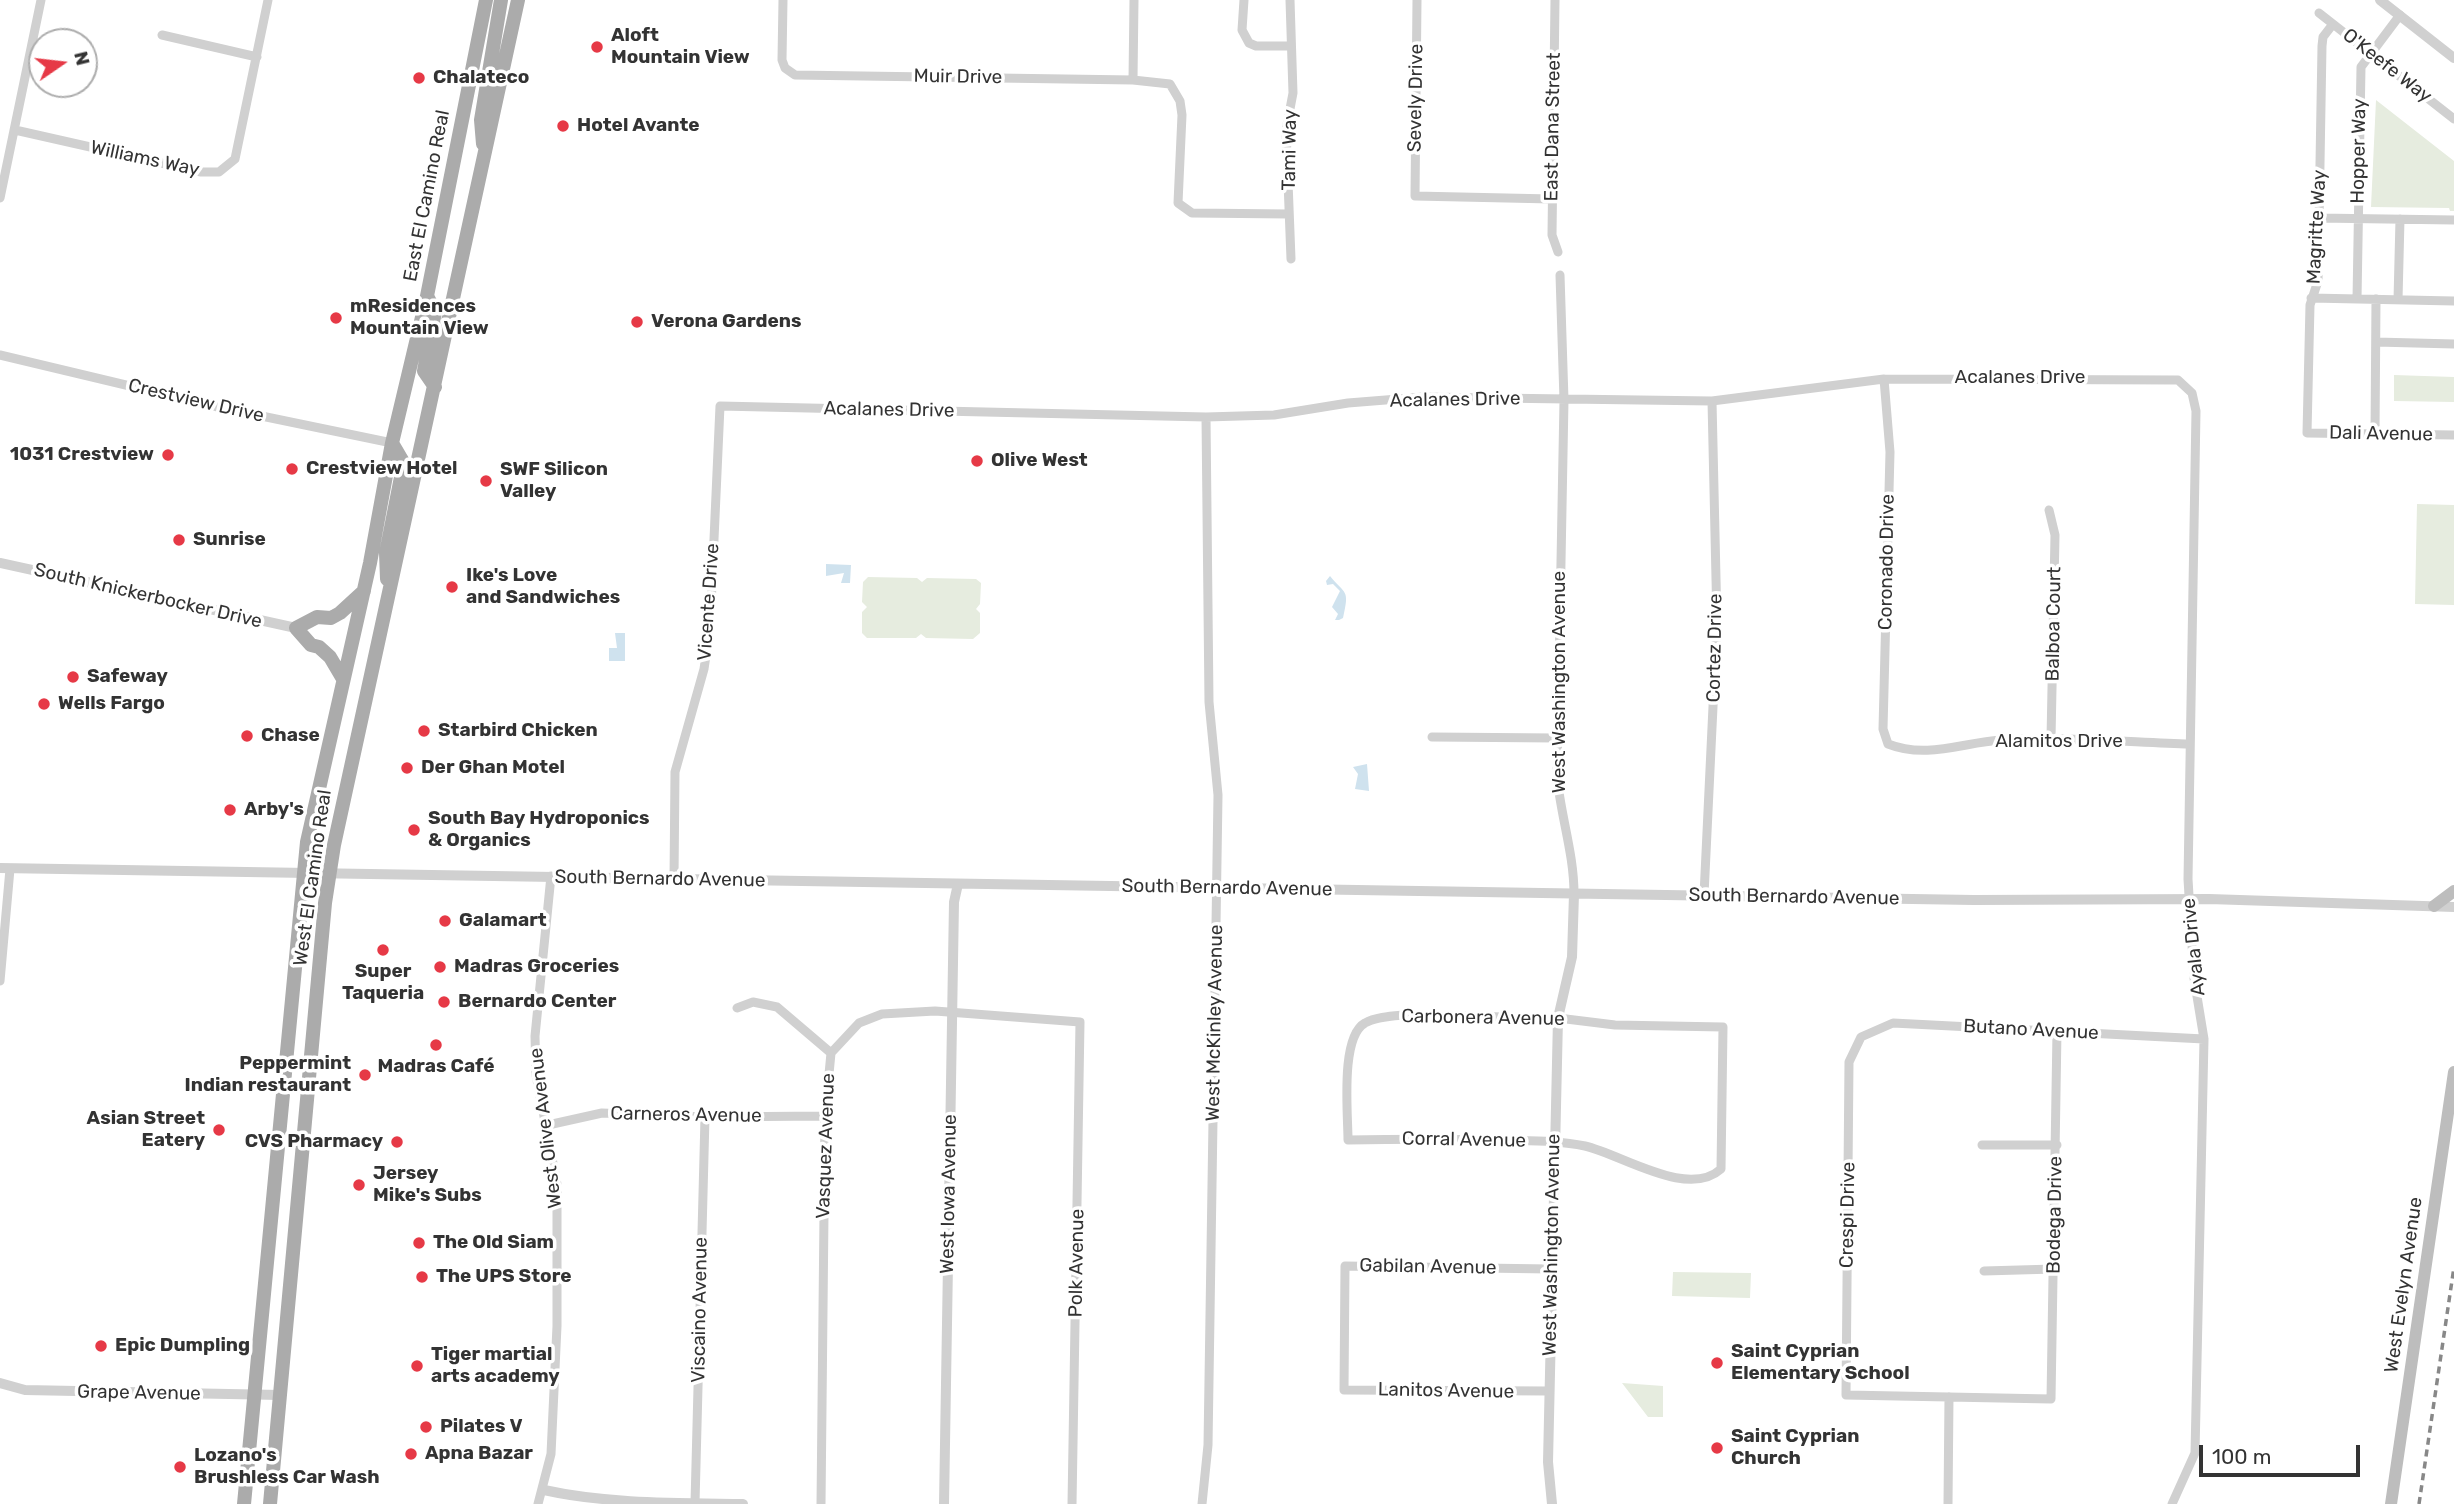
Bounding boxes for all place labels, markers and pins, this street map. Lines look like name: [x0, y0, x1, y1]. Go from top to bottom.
place label: Aloft Mountain View: [611, 25, 750, 69]
marker: Aloft Mountain View: [589, 39, 605, 55]
place label: Chalateco: [433, 67, 529, 89]
marker: Chalateco: [411, 70, 427, 86]
place label: Hotel Avante: [577, 115, 700, 137]
marker: Hotel Avante: [555, 118, 571, 134]
place label: mResidences Mountain View: [350, 296, 489, 340]
marker: mResidences Mountain View: [328, 310, 344, 326]
place label: Verona Gardens: [651, 311, 801, 333]
marker: Verona Gardens: [629, 314, 645, 330]
place label: 1031 Crestview: [10, 444, 154, 466]
marker: 1031 Crestview: [160, 447, 176, 463]
place label: Olive West: [991, 450, 1088, 472]
marker: Olive West: [969, 453, 985, 469]
place label: Crestview Hotel: [306, 458, 457, 480]
place label: SWF Silicon Valley: [500, 459, 608, 503]
marker: Crestview Hotel: [284, 461, 300, 477]
marker: SWF Silicon Valley: [478, 473, 494, 489]
place label: Sunrise: [193, 529, 266, 551]
marker: Sunrise: [171, 532, 187, 548]
place label: Ike's Love and Sandwiches: [466, 565, 620, 609]
marker: Ike's Love and Sandwiches: [444, 579, 460, 595]
place label: Safeway: [87, 666, 168, 688]
marker: Safeway: [65, 669, 81, 685]
place label: Wells Fargo: [58, 693, 165, 715]
marker: Wells Fargo: [36, 696, 52, 712]
place label: Starbird Chicken: [438, 720, 598, 742]
marker: Starbird Chicken: [416, 723, 432, 739]
place label: Chase: [261, 725, 320, 747]
marker: Chase: [239, 728, 255, 744]
place label: Der Ghan Motel: [421, 757, 565, 779]
marker: Der Ghan Motel: [399, 760, 415, 776]
place label: Arby's: [244, 799, 304, 821]
marker: Arby's: [222, 802, 238, 818]
place label: South Bay Hydroponics & Organics: [428, 808, 650, 852]
marker: South Bay Hydroponics & Organics: [406, 822, 422, 838]
place label: Galamart: [459, 910, 547, 932]
marker: Galamart: [437, 913, 453, 929]
marker: Super Taqueria: [375, 942, 391, 958]
place label: Madras Groceries: [454, 956, 619, 978]
marker: Madras Groceries: [432, 959, 448, 975]
place label: Super Taqueria: [342, 961, 424, 1005]
place label: Bernardo Center: [458, 991, 616, 1013]
marker: Bernardo Center: [436, 994, 452, 1010]
marker: Madras Café: [428, 1037, 444, 1053]
place label: Peppermint Indian restaurant: [185, 1053, 351, 1097]
place label: Madras Café: [377, 1056, 495, 1078]
marker: Peppermint Indian restaurant: [357, 1067, 373, 1083]
place label: Asian Street Eatery: [87, 1108, 205, 1152]
marker: Asian Street Eatery: [211, 1122, 227, 1138]
place label: CVS Pharmacy: [245, 1131, 383, 1153]
marker: CVS Pharmacy: [389, 1134, 405, 1150]
place label: Jersey Mike's Subs: [373, 1163, 482, 1207]
marker: Jersey Mike's Subs: [351, 1177, 367, 1193]
place label: The Old Siam: [433, 1232, 554, 1254]
marker: The Old Siam: [411, 1235, 427, 1251]
place label: The UPS Store: [436, 1266, 572, 1288]
marker: The UPS Store: [414, 1269, 430, 1285]
place label: Epic Dumpling: [115, 1335, 250, 1357]
marker: Epic Dumpling: [93, 1338, 109, 1354]
place label: Saint Cyprian Elementary School: [1731, 1341, 1910, 1385]
place label: Tiger martial arts academy: [431, 1344, 560, 1388]
marker: Saint Cyprian Elementary School: [1709, 1355, 1725, 1371]
marker: Tiger martial arts academy: [409, 1358, 425, 1374]
place label: Pilates V: [440, 1416, 523, 1438]
marker: Pilates V: [418, 1419, 434, 1435]
place label: Saint Cyprian Church: [1731, 1426, 1859, 1470]
marker: Saint Cyprian Church: [1709, 1440, 1725, 1456]
place label: Apna Bazar: [425, 1443, 533, 1465]
place label: Lozano's Brushless Car Wash: [194, 1445, 380, 1489]
marker: Apna Bazar: [403, 1446, 419, 1462]
marker: Lozano's Brushless Car Wash: [172, 1459, 188, 1475]

